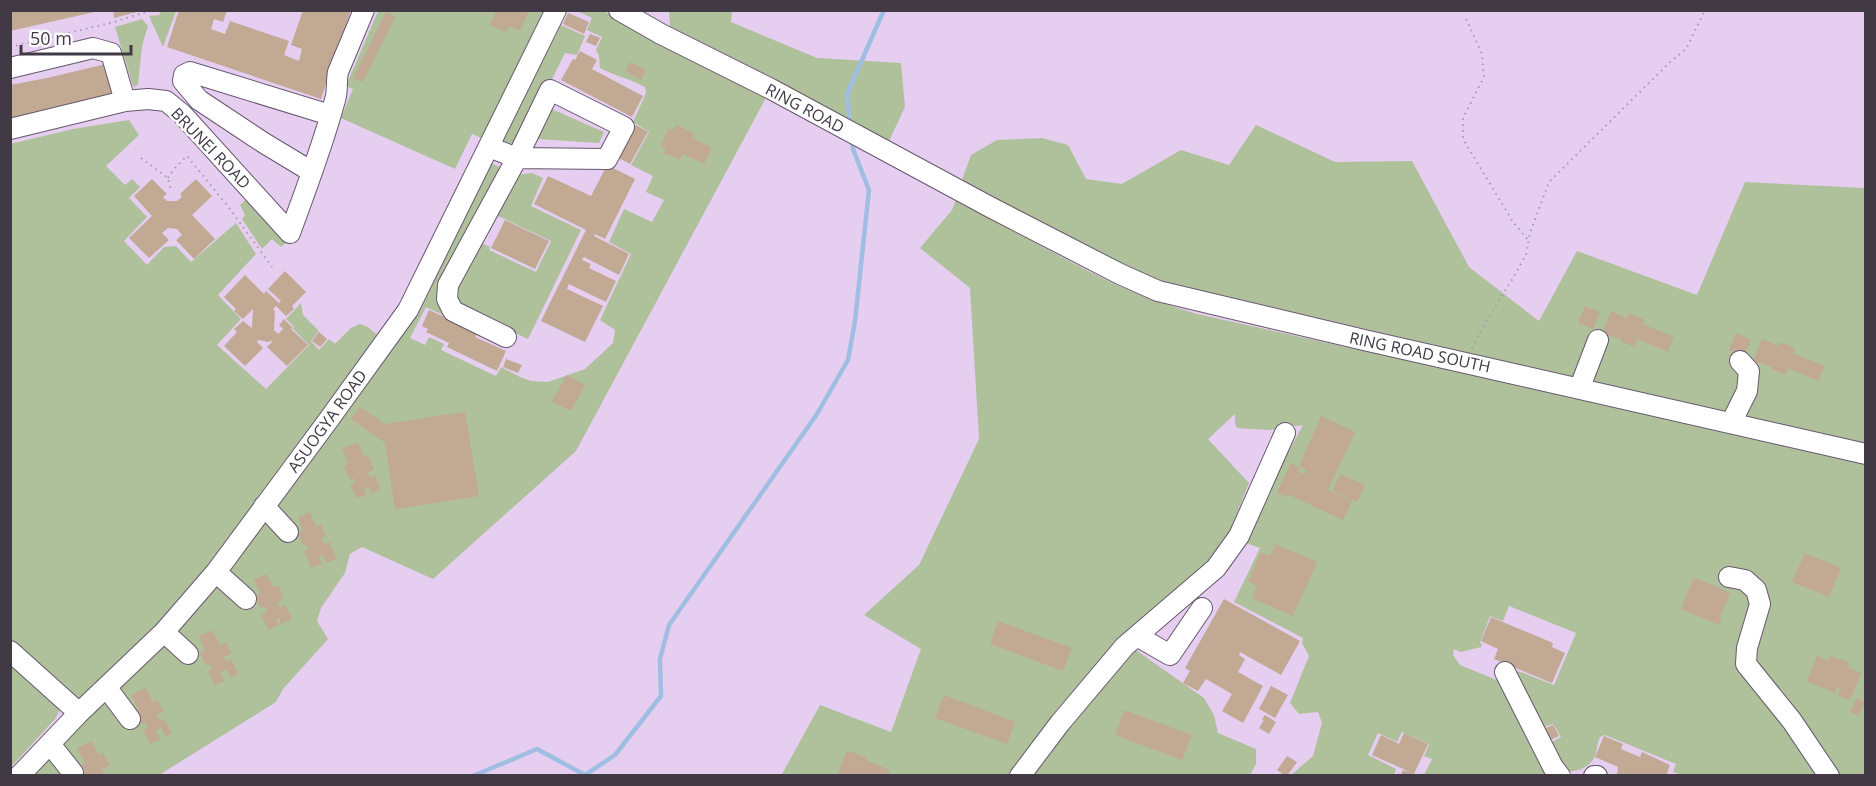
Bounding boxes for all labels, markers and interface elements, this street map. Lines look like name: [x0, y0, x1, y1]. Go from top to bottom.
scale bar: [21, 18, 130, 56]
text: 50 m: [30, 26, 72, 50]
street label: RING ROAD: [762, 78, 848, 138]
street label: BRUNEI ROAD: [166, 102, 256, 194]
street label: RING ROAD SOUTH: [1347, 326, 1493, 378]
street label: ASUOGYA ROAD: [282, 365, 372, 477]

